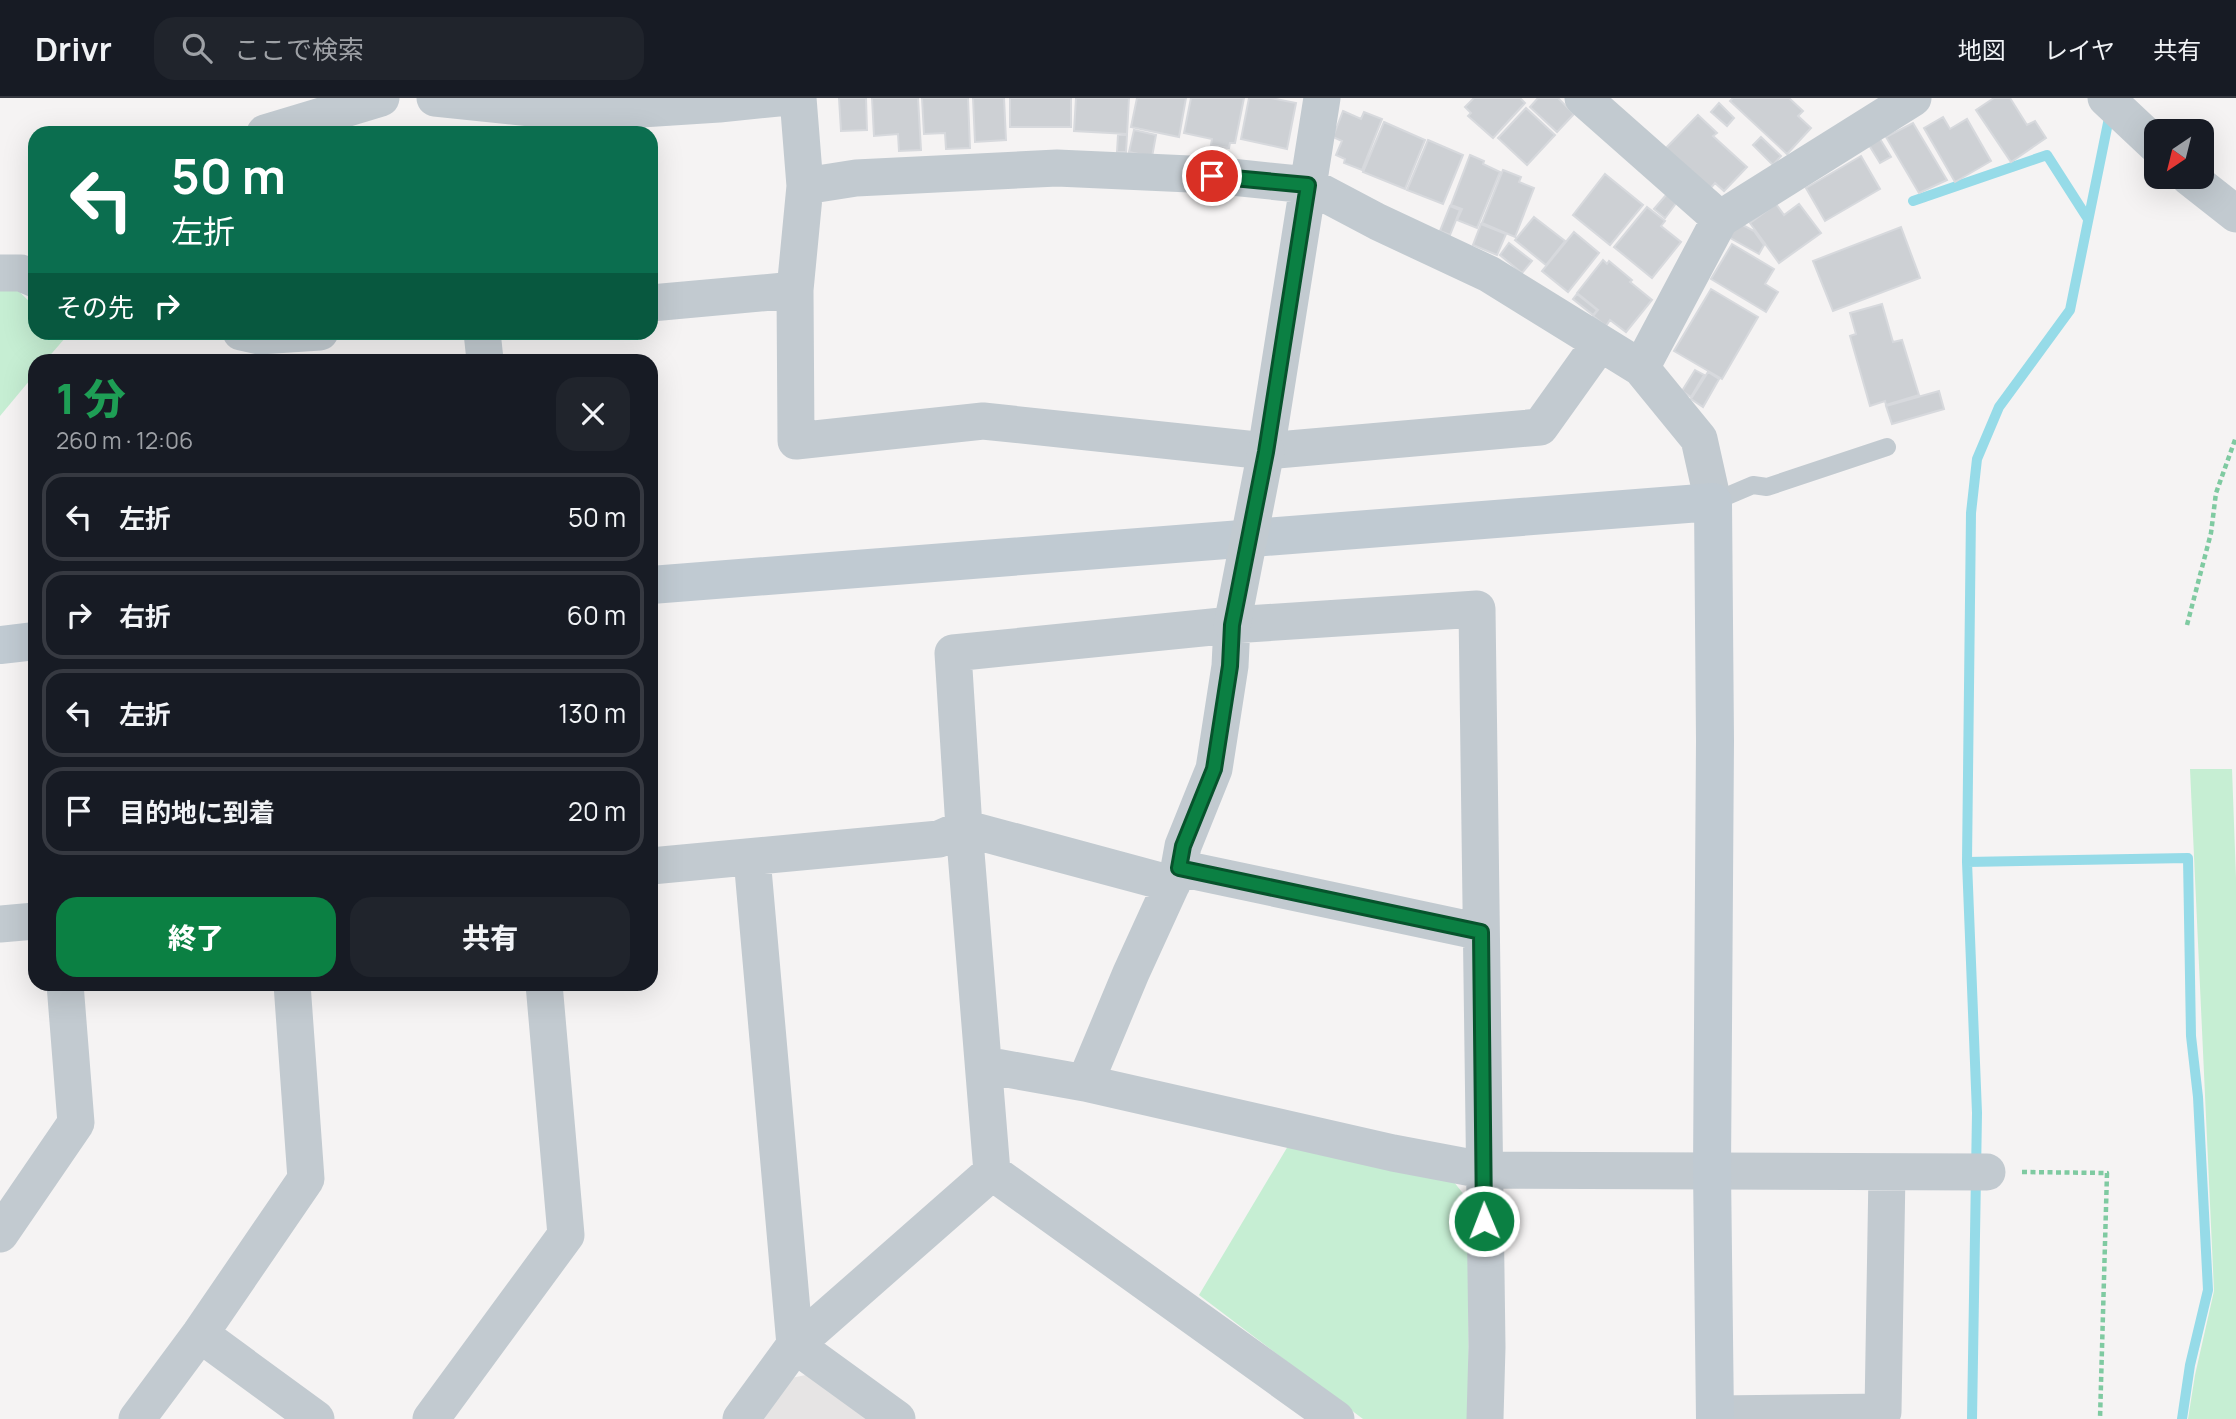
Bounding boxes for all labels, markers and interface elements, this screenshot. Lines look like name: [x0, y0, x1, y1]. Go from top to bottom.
search box: [154, 17, 644, 80]
text: Drivr: [35, 26, 112, 71]
icon: search: [178, 29, 216, 67]
text: ここで検索: [234, 31, 364, 67]
text: 地図: [1958, 33, 2006, 66]
text: レイヤ: [2044, 33, 2115, 66]
text: 共有: [2153, 33, 2201, 66]
north arrow: [2144, 119, 2214, 189]
map controls: [2144, 119, 2214, 189]
text: 50 m: [171, 142, 286, 209]
pin: [1182, 146, 1242, 206]
icon: left: [56, 154, 147, 245]
icon: arrive: [1193, 157, 1231, 195]
text: 左折: [171, 209, 235, 253]
icon: right: [148, 287, 186, 325]
text: その先: [56, 289, 134, 325]
text: 1 分: [56, 369, 125, 427]
button: close: [556, 377, 630, 451]
text: 260 m · 12:06: [56, 424, 193, 456]
icon: left: [60, 498, 98, 536]
text: 50 m: [568, 499, 626, 535]
text: 左折: [119, 500, 171, 536]
icon: right: [60, 596, 98, 634]
text: 60 m: [567, 597, 626, 633]
text: 右折: [119, 598, 171, 634]
icon: left: [60, 694, 98, 732]
text: 130 m: [558, 695, 626, 731]
text: 左折: [119, 696, 171, 732]
icon: arrive: [60, 792, 98, 830]
text: 20 m: [568, 793, 626, 829]
text: 目的地に到着: [119, 794, 275, 830]
button: 終了: [56, 897, 336, 977]
button: 共有: [350, 897, 630, 977]
position arrow: [1447, 1184, 1521, 1258]

